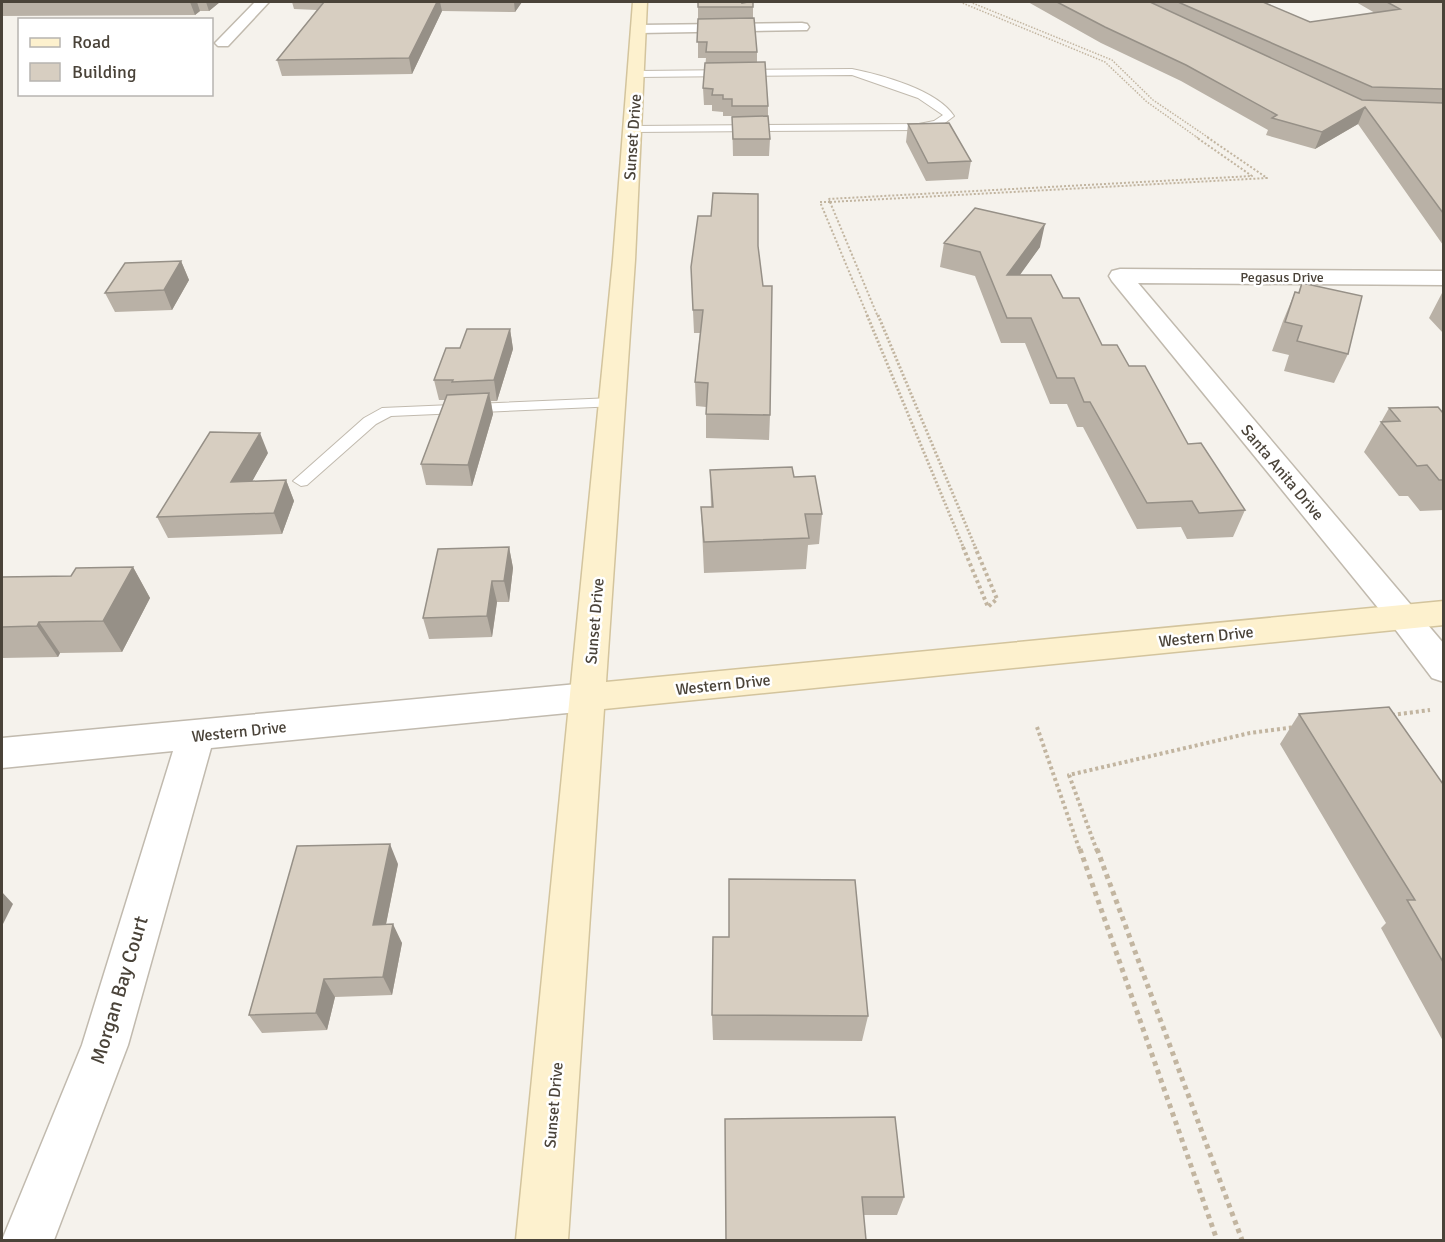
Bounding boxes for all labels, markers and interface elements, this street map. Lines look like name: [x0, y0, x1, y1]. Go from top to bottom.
legend: [18, 18, 213, 96]
text: Road: [72, 31, 111, 53]
text: Building: [72, 61, 136, 83]
street label: Sunset Drive: [620, 93, 646, 181]
street label: Pegasus Drive: [1240, 269, 1324, 286]
street label: Santa Anita Drive: [1236, 421, 1328, 525]
street label: Sunset Drive: [581, 577, 609, 665]
street label: Western Drive: [1158, 622, 1255, 652]
street label: Western Drive: [675, 670, 772, 700]
street label: Western Drive: [191, 717, 288, 747]
street label: Morgan Bay Court: [85, 913, 154, 1067]
street label: Sunset Drive: [540, 1061, 568, 1149]

